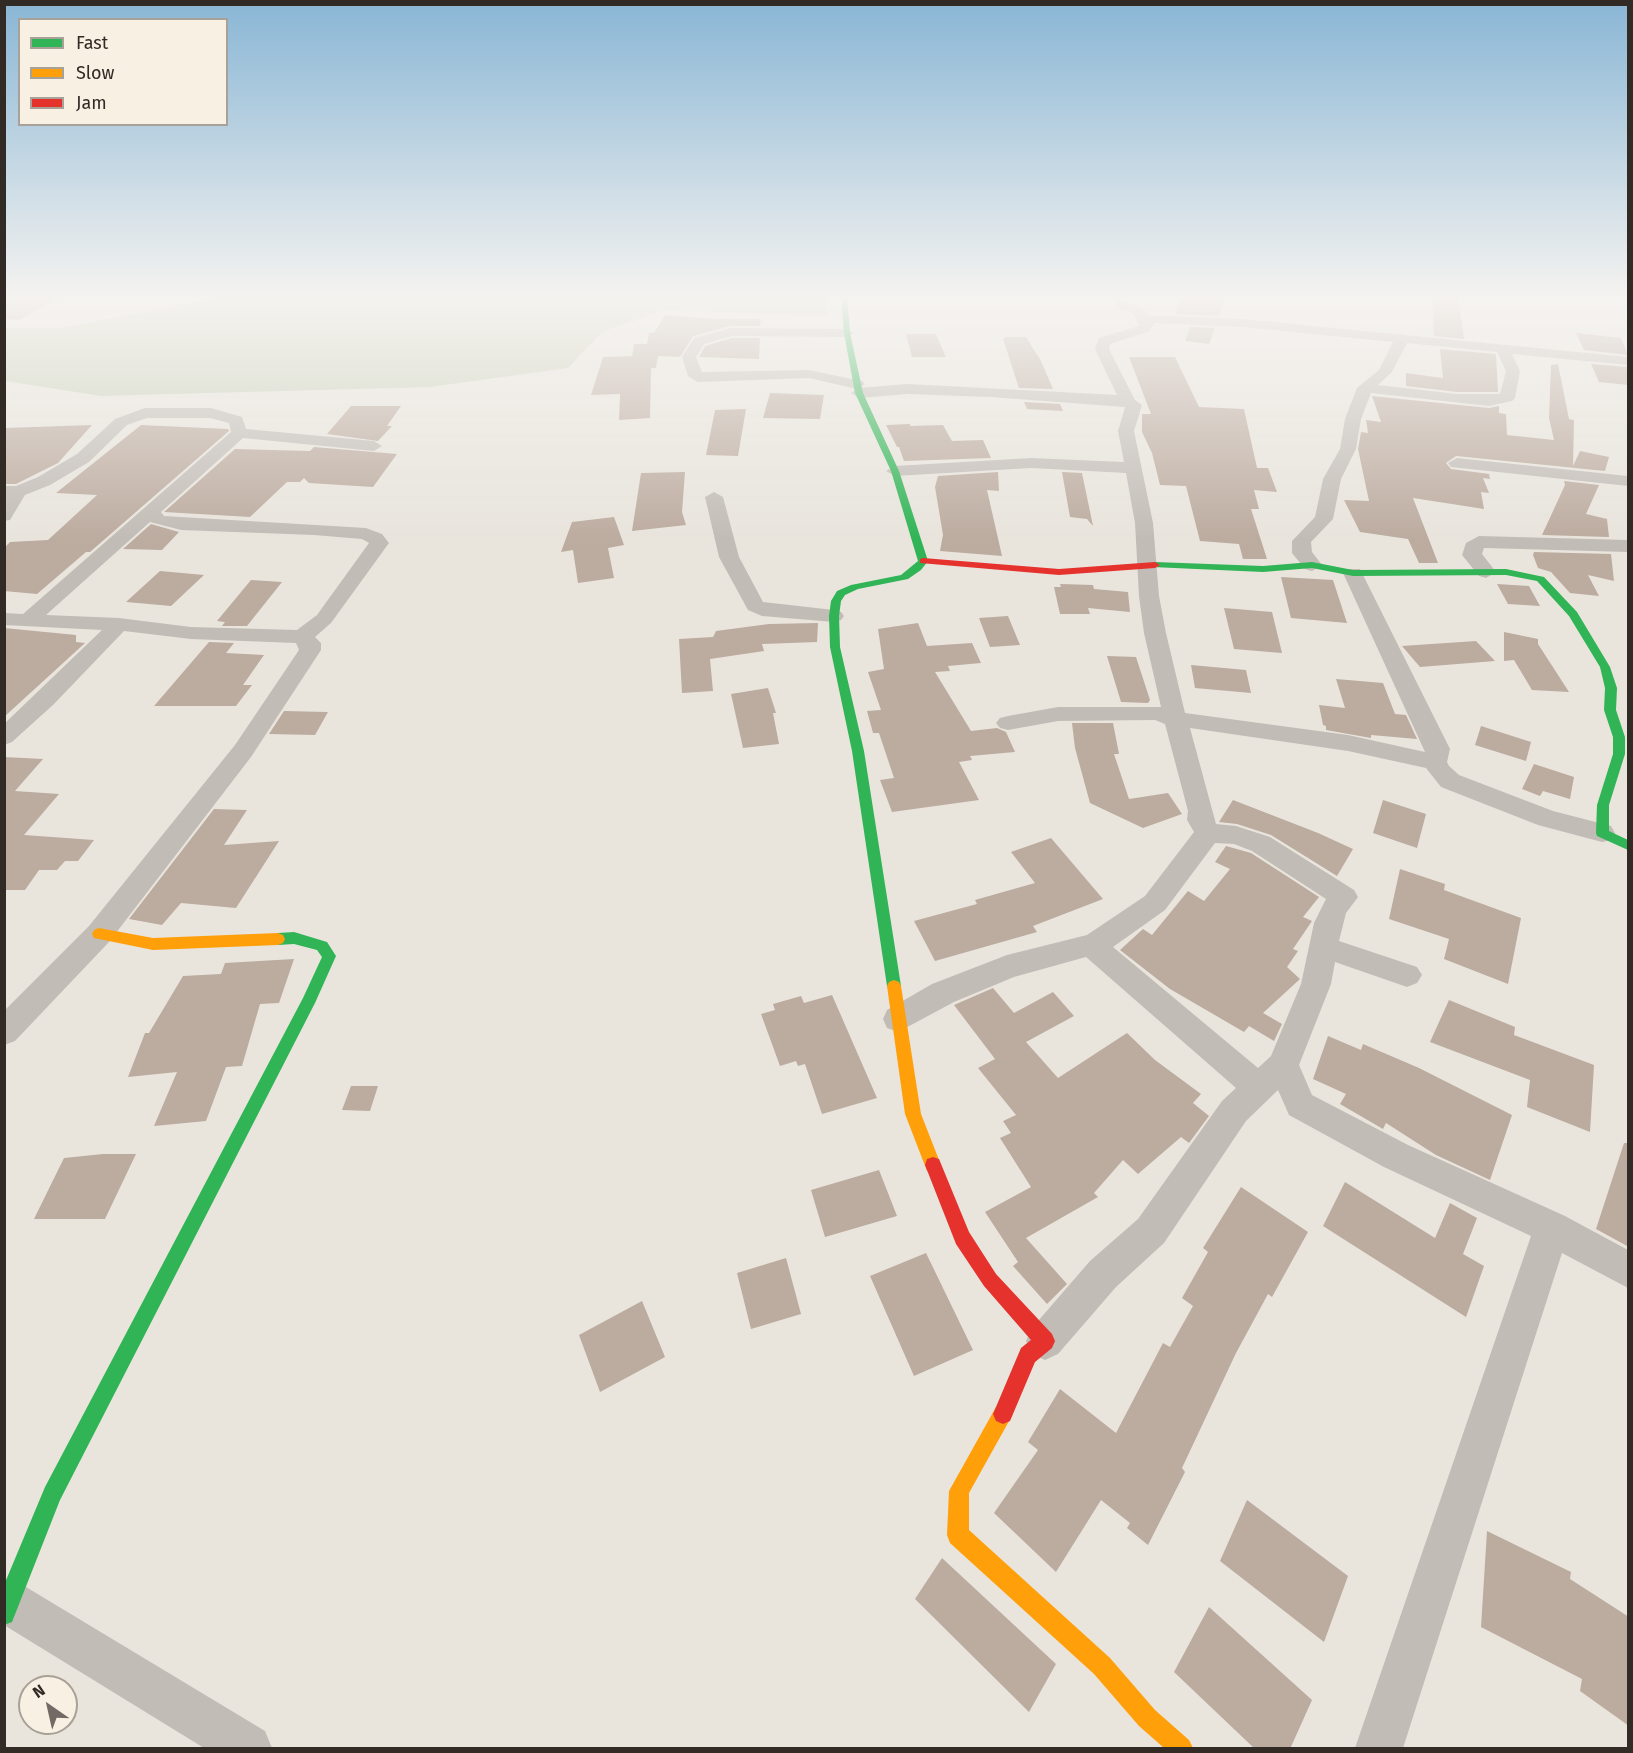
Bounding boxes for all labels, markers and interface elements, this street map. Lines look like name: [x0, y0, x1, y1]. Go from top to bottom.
legend: [18, 18, 228, 126]
text: Fast: [76, 32, 108, 54]
text: Slow: [76, 62, 114, 84]
text: Jam: [76, 92, 107, 114]
north arrow: [18, 1675, 78, 1735]
text: N: [29, 1680, 48, 1702]

